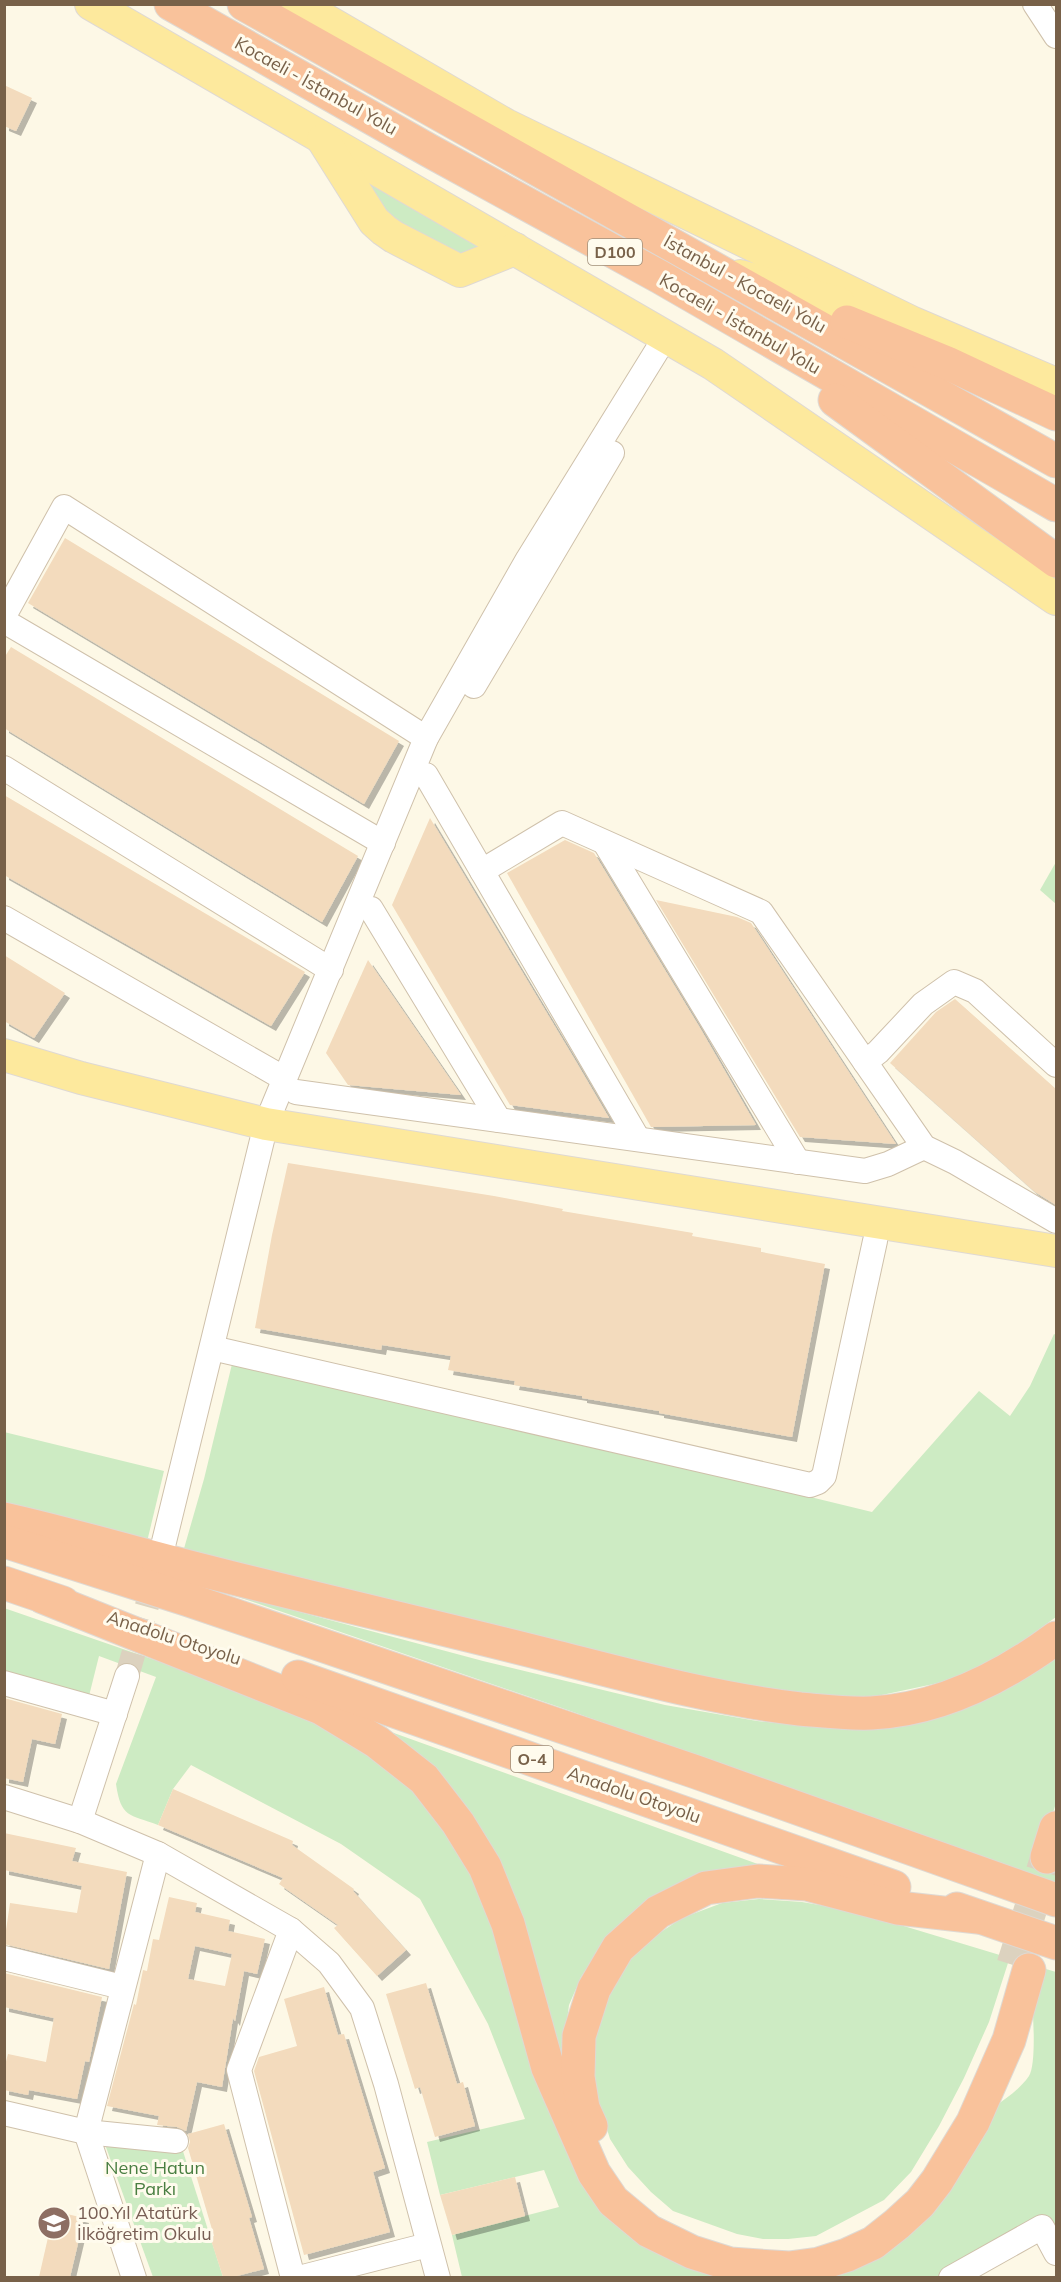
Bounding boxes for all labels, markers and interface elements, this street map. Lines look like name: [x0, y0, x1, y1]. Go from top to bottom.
street label: Kocaeli - İstanbul Yolu: [231, 31, 402, 140]
street label: İstanbul - Kocaeli Yolu: [660, 229, 831, 338]
road number: D100: [588, 239, 642, 265]
street label: Kocaeli - İstanbul Yolu: [656, 268, 825, 379]
street label: Anadolu Otoyolu: [104, 1605, 244, 1670]
road number: O-4: [511, 1746, 553, 1772]
street label: Anadolu Otoyolu: [564, 1761, 704, 1828]
park label: Nene Hatun Parkı: [105, 2156, 205, 2200]
place label: 100.Yıl Atatürk İlköğretim Okulu: [77, 2201, 212, 2245]
school or university icon: 100.Yıl Atatürk İlköğretim Okulu: [36, 2205, 72, 2241]

